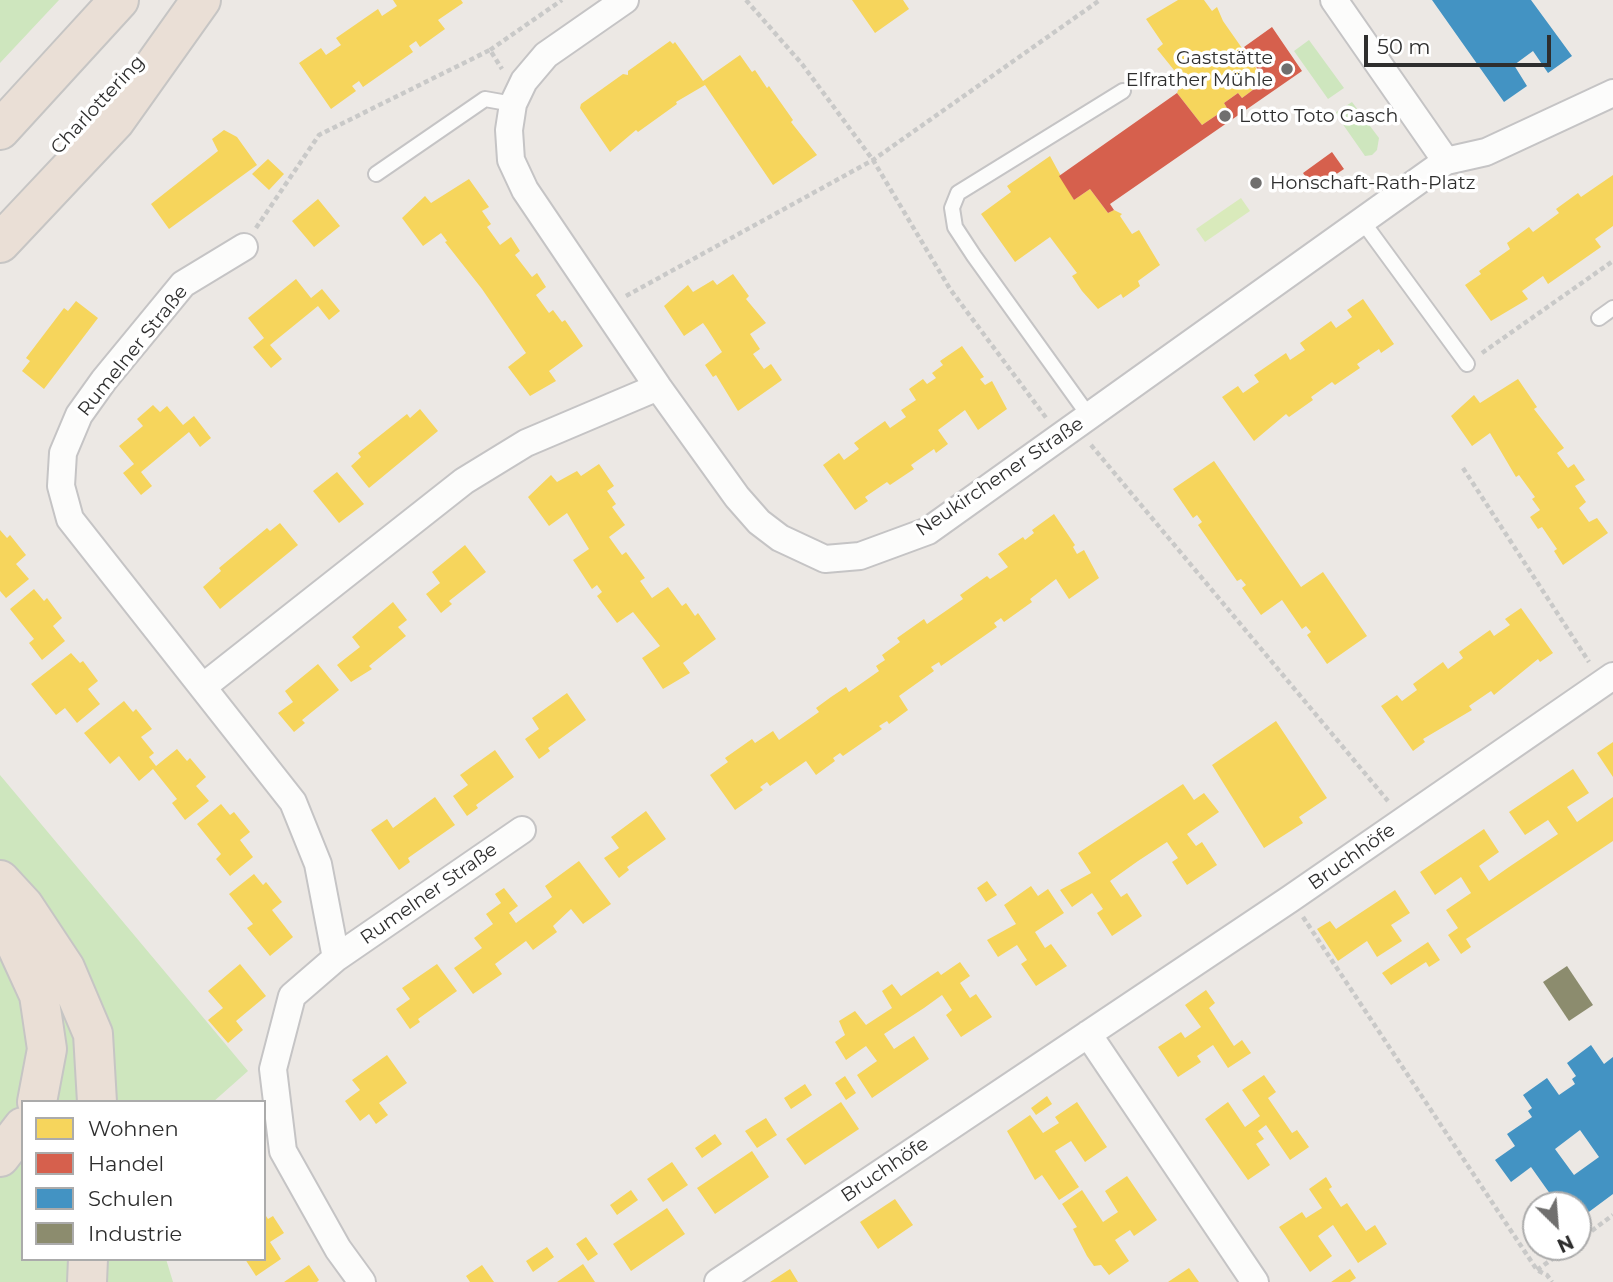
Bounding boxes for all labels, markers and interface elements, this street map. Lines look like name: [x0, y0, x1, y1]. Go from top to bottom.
scale bar: [1368, 21, 1555, 65]
text: 50 m: [1377, 34, 1431, 59]
place label: Gaststätte Elfrather Mühle: [1126, 47, 1273, 91]
street label: Charlottering: [46, 51, 150, 159]
marker: Gaststätte Elfrather Mühle: [1279, 61, 1295, 77]
place label: Lotto Toto Gasch: [1239, 105, 1398, 127]
marker: Lotto Toto Gasch: [1217, 108, 1233, 124]
place label: Honschaft-Rath-Platz: [1270, 172, 1475, 194]
marker: Honschaft-Rath-Platz: [1248, 175, 1264, 191]
street label: Rumelner Straße: [73, 281, 193, 421]
street label: Neukirchener Straße: [912, 412, 1088, 542]
street label: Bruchhöfe: [1304, 819, 1400, 895]
street label: Rumelner Straße: [356, 838, 502, 950]
legend: [21, 1100, 266, 1261]
text: Wohnen: [88, 1116, 179, 1141]
street label: Bruchhöfe: [837, 1132, 933, 1208]
text: Handel: [88, 1151, 164, 1176]
text: Schulen: [88, 1186, 173, 1211]
north arrow: [1522, 1191, 1592, 1261]
text: Industrie: [88, 1221, 182, 1246]
text: N: [1553, 1230, 1577, 1257]

